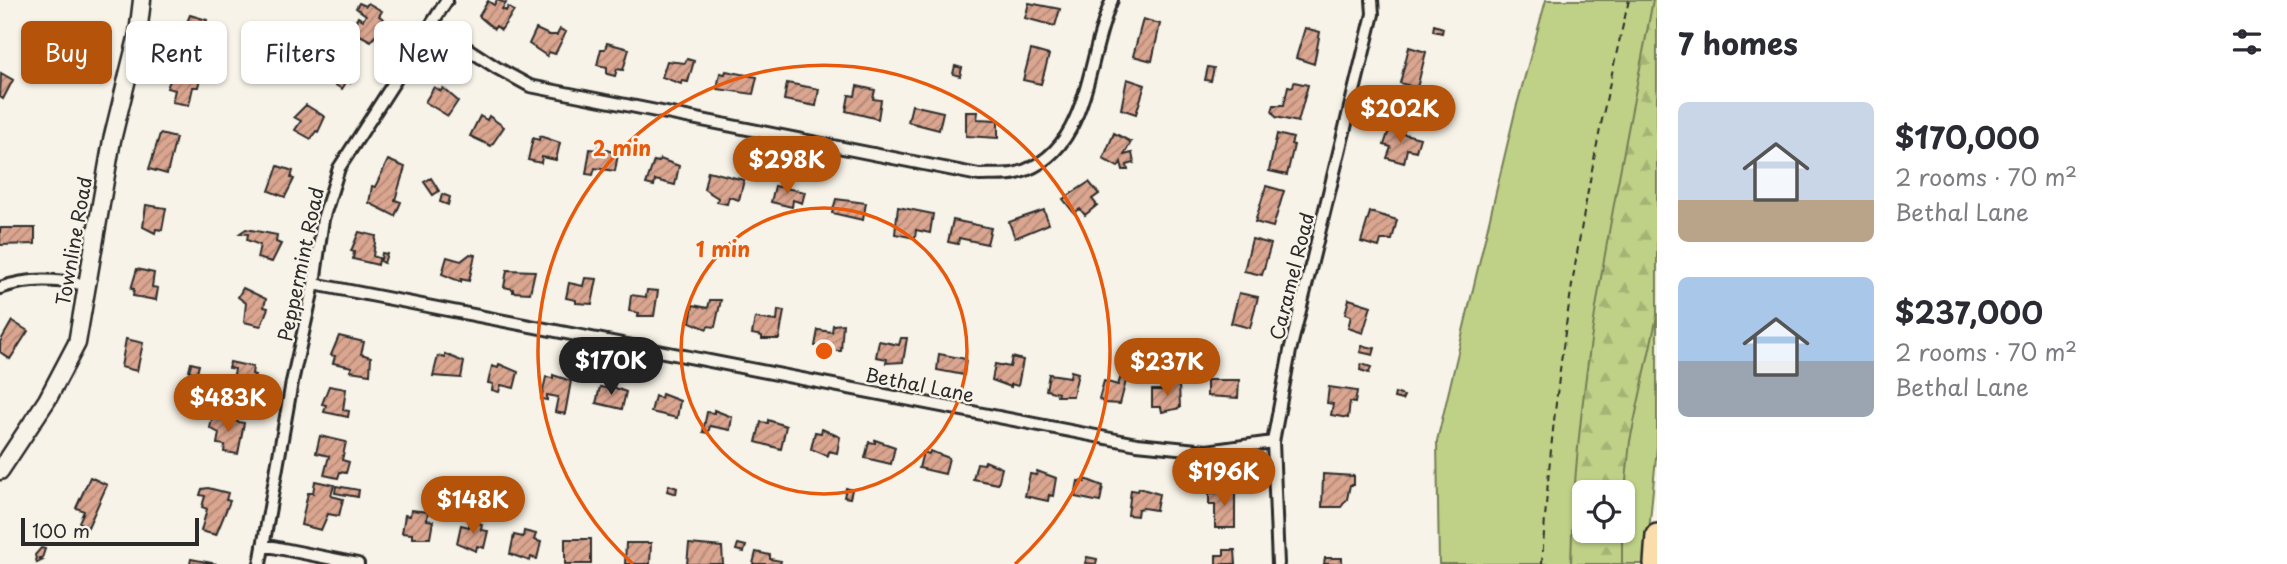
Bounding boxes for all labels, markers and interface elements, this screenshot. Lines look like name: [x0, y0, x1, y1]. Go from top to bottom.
text: 7 homes: [1678, 20, 1798, 65]
chip: Buy: [21, 21, 112, 84]
chip: Rent: [126, 21, 227, 84]
chip: Filters: [241, 21, 360, 84]
chip: New: [374, 21, 472, 84]
icon: filters: [2228, 23, 2266, 61]
pin: $202K: [1351, 86, 1449, 145]
text: $202K: [1361, 90, 1439, 125]
text: $170,000: [1895, 114, 2040, 159]
icon: home: [1734, 130, 1818, 214]
text: 2 min: [593, 131, 651, 163]
pin: $298K: [738, 136, 836, 196]
text: $298K: [749, 141, 825, 176]
text: 2 rooms · 70 m²: [1895, 159, 2077, 194]
street label: Townline Road: [48, 174, 98, 308]
street label: Peppermint Road: [270, 184, 330, 344]
text: Bethal Lane: [1895, 194, 2029, 229]
street label: Caramel Road: [1262, 209, 1320, 343]
text: 1 min: [696, 232, 750, 264]
text: $237,000: [1895, 289, 2043, 334]
icon: home: [1734, 305, 1818, 389]
text: 2 rooms · 70 m²: [1895, 334, 2077, 369]
pin: $170K: [562, 338, 660, 397]
pin: $237K: [1118, 338, 1216, 398]
centre of rings: [812, 339, 836, 363]
text: $170K: [575, 342, 647, 377]
text: $237K: [1130, 343, 1204, 378]
street label: Bethal Lane: [863, 360, 977, 408]
text: Bethal Lane: [1895, 369, 2029, 404]
pin: $483K: [179, 374, 277, 434]
text: $483K: [190, 379, 266, 414]
pin: $196K: [1175, 448, 1273, 508]
text: $196K: [1188, 453, 1260, 488]
pin: $148K: [424, 476, 522, 536]
map controls: [1572, 480, 1635, 543]
button: locate: [1572, 480, 1635, 543]
text: $148K: [437, 481, 509, 516]
scale bar: [21, 515, 200, 547]
text: 100 m: [32, 516, 90, 544]

